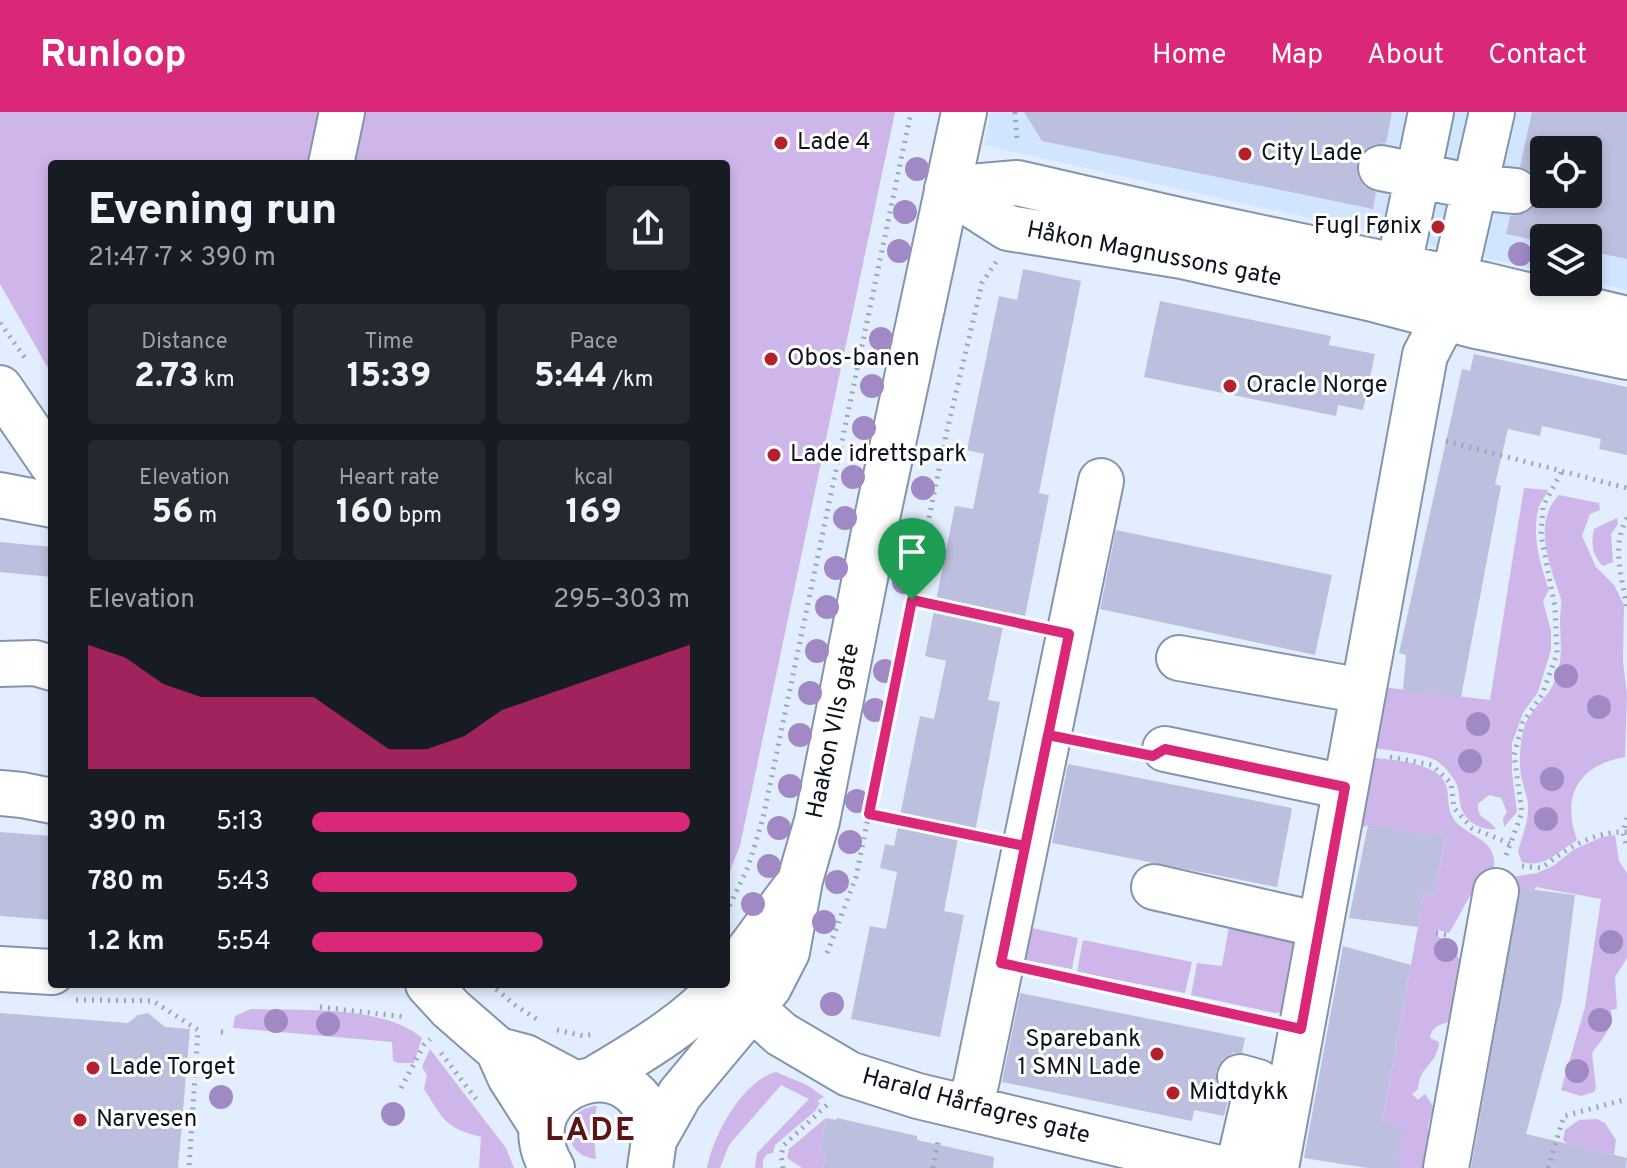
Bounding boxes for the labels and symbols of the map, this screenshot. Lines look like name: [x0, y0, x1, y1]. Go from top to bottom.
place label: Lade 4: [797, 128, 870, 158]
marker: Lade 4: [772, 134, 790, 152]
place label: City Lade: [1261, 139, 1362, 169]
marker: City Lade: [1236, 145, 1254, 163]
place label: Fugl Fønix: [1314, 212, 1422, 242]
street label: Håkon Magnussons gate: [1024, 216, 1284, 294]
marker: Fugl Fønix: [1429, 218, 1447, 236]
place label: Obos-banen: [787, 344, 920, 374]
marker: Obos-banen: [762, 350, 780, 368]
place label: Oracle Norge: [1246, 371, 1388, 401]
marker: Oracle Norge: [1221, 377, 1239, 395]
place label: Lade idrettspark: [790, 440, 967, 470]
marker: Lade idrettspark: [765, 446, 783, 464]
pin: [878, 518, 946, 600]
street label: Haakon VIIs gate: [801, 641, 867, 821]
place label: Sparebank 1 SMN Lade: [1017, 1025, 1141, 1083]
marker: Sparebank 1 SMN Lade: [1148, 1045, 1166, 1063]
place label: Lade Torget: [109, 1053, 235, 1083]
marker: Lade Torget: [84, 1059, 102, 1077]
street label: Harald Hårfagres gate: [859, 1062, 1093, 1152]
place label: Midtdykk: [1189, 1078, 1288, 1108]
marker: Midtdykk: [1164, 1084, 1182, 1102]
place label: Narvesen: [96, 1105, 197, 1135]
marker: Narvesen: [71, 1111, 89, 1129]
district label: LADE: [545, 1112, 637, 1152]

